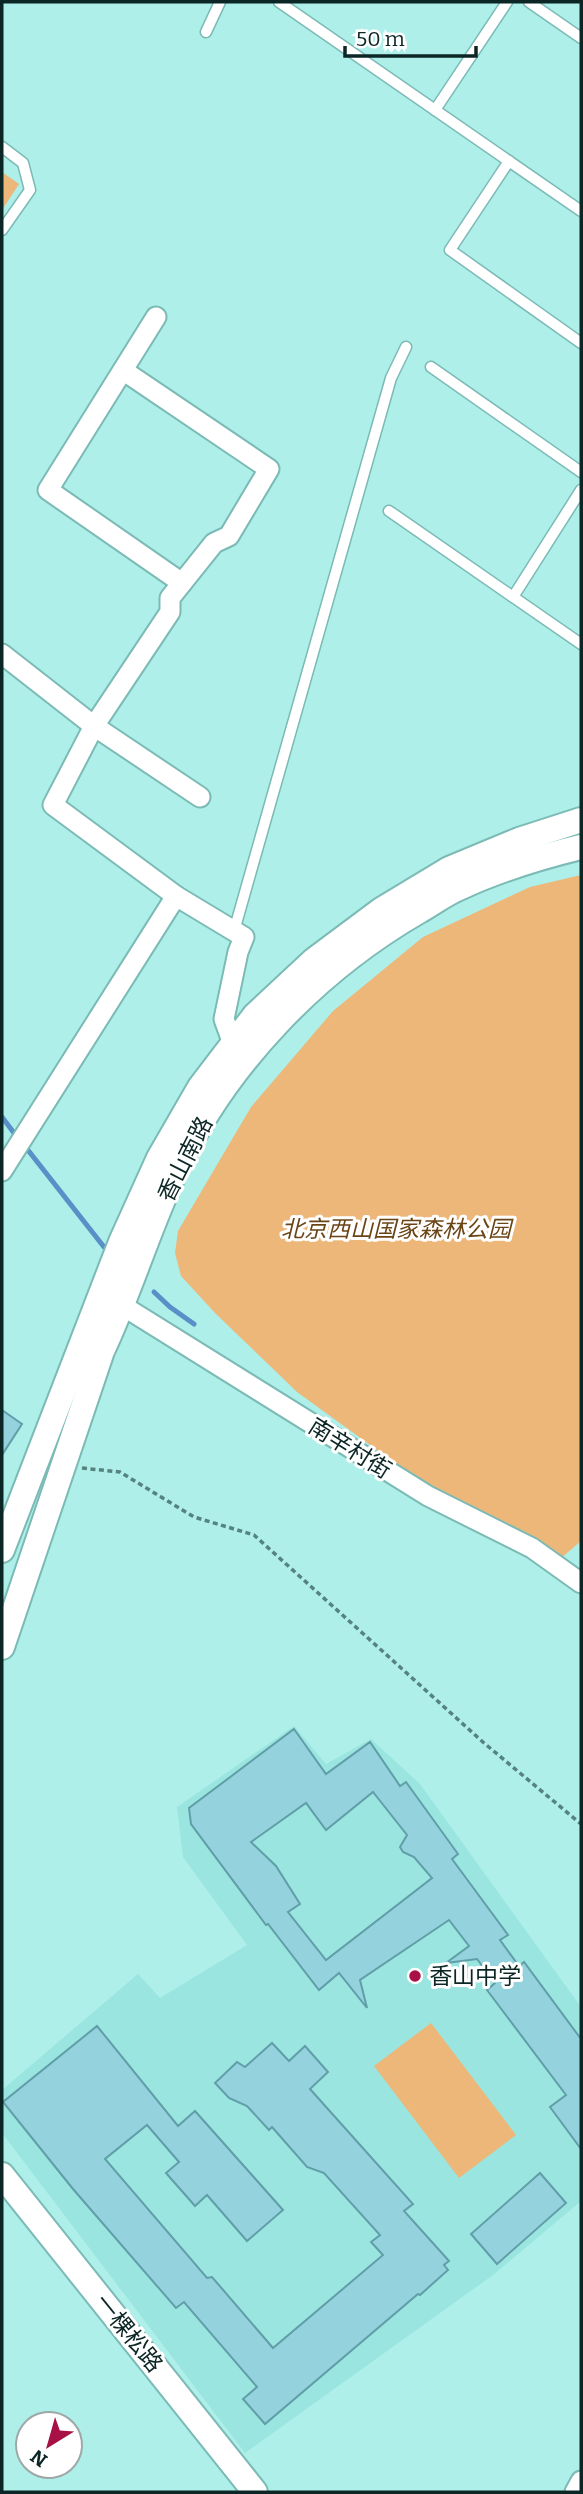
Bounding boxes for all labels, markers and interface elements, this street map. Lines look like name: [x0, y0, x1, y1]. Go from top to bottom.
scale bar: [345, 14, 476, 58]
text: 50 m: [356, 26, 405, 52]
street label: 香山南路: [152, 1112, 218, 1206]
park label: 北京西山国家森林公园: [281, 1215, 514, 1243]
street label: 南辛村街: [304, 1412, 396, 1484]
place label: 香山中学: [429, 1962, 521, 1990]
marker: 香山中学: [407, 1968, 423, 1984]
street label: 一棵松路: [89, 2288, 169, 2378]
north arrow: [14, 2410, 84, 2480]
text: N: [26, 2444, 52, 2472]

